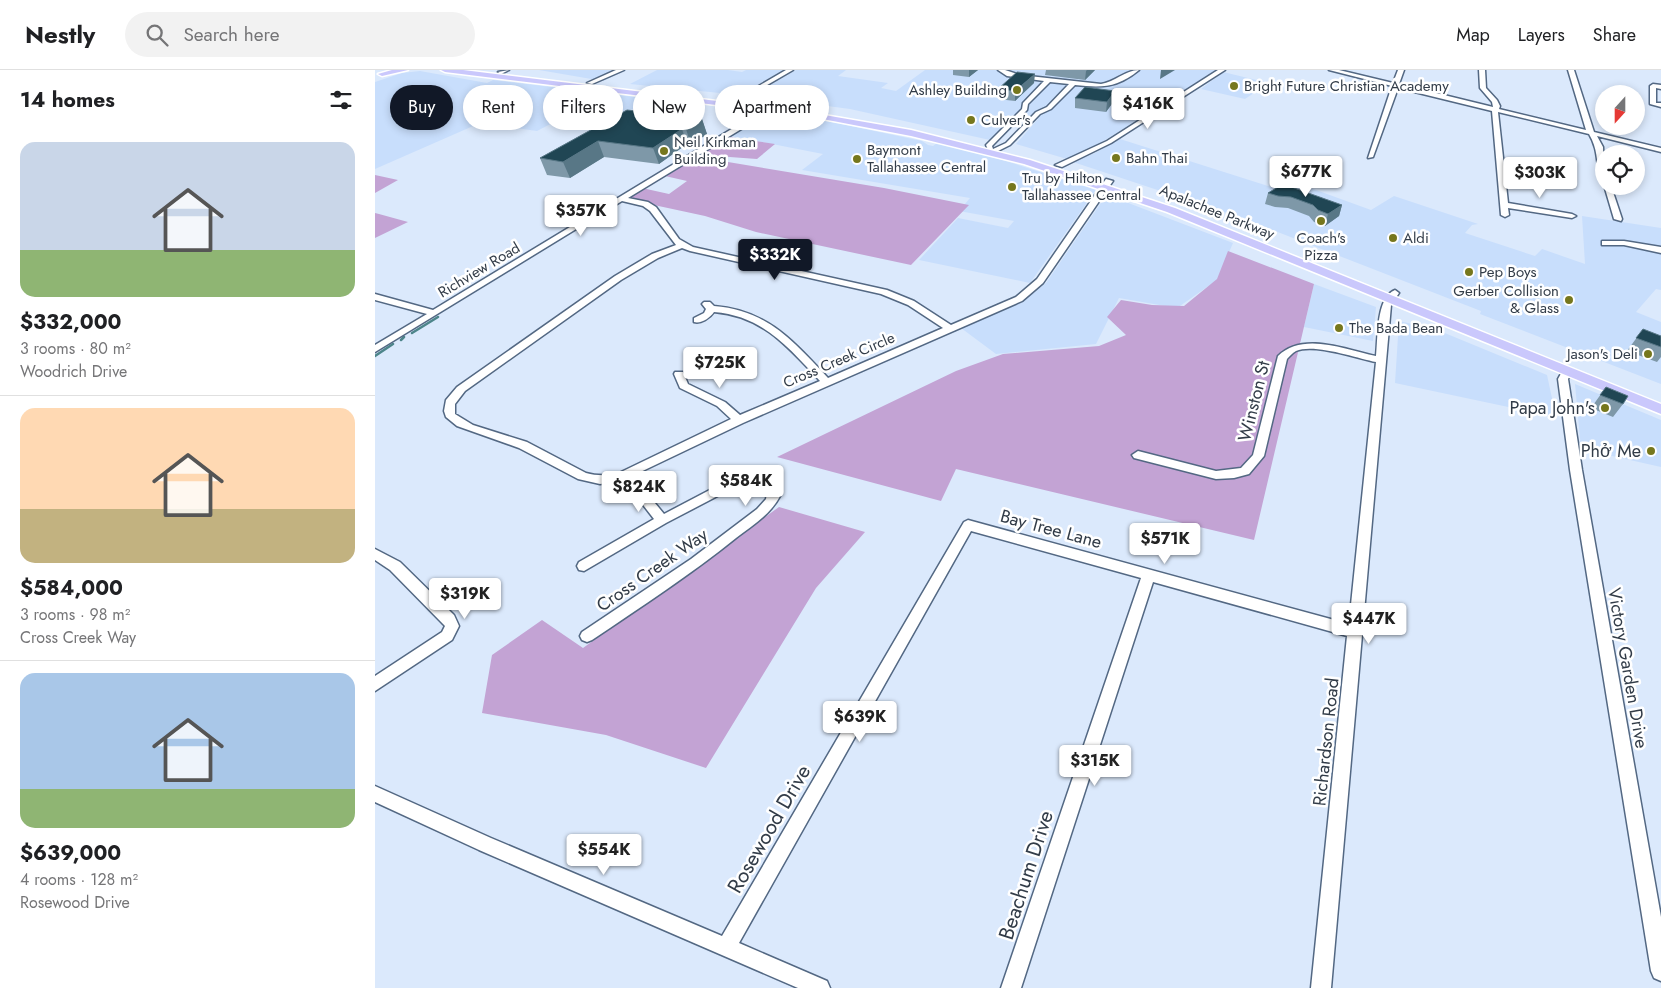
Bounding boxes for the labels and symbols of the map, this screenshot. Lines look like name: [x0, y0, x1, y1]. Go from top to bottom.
place label: Bright Future Christian Academy: [1244, 75, 1449, 97]
place label: Ashley Building: [909, 79, 1007, 101]
marker: Bright Future Christian Academy: [1228, 80, 1240, 92]
marker: Ashley Building: [1011, 84, 1023, 96]
north arrow: [1595, 85, 1645, 135]
pin: $416K: [1113, 88, 1183, 130]
place label: Culver's: [981, 109, 1031, 131]
marker: Culver's: [965, 114, 977, 126]
place label: Neil Kirkman Building: [674, 131, 756, 170]
place label: Baymont Tallahassee Central: [867, 139, 986, 178]
marker: Neil Kirkman Building: [658, 145, 670, 157]
place label: Bahn Thai: [1126, 147, 1188, 169]
marker: Bahn Thai: [1110, 152, 1122, 164]
marker: Baymont Tallahassee Central: [851, 153, 863, 165]
pin: $677K: [1271, 156, 1341, 198]
pin: $303K: [1505, 156, 1575, 199]
place label: Tru by Hilton Tallahassee Central: [1022, 167, 1141, 206]
street label: Apalachee Parkway: [1156, 179, 1278, 245]
marker: Tru by Hilton Tallahassee Central: [1006, 181, 1018, 193]
pin: $357K: [546, 194, 616, 237]
marker: Coach's Pizza: [1315, 215, 1327, 227]
place label: Coach's Pizza: [1296, 227, 1346, 266]
place label: Aldi: [1403, 227, 1429, 249]
marker: Aldi: [1387, 232, 1399, 244]
street label: Richview Road: [434, 237, 524, 303]
pin: $332K: [740, 238, 810, 281]
place label: Pep Boys: [1479, 261, 1537, 283]
marker: Pep Boys: [1463, 266, 1475, 278]
place label: Gerber Collision & Glass: [1453, 280, 1559, 319]
marker: Gerber Collision & Glass: [1563, 294, 1575, 306]
place label: The Bada Bean: [1349, 317, 1443, 339]
marker: The Bada Bean: [1333, 322, 1345, 334]
street label: Cross Creek Circle: [780, 326, 898, 393]
place label: Jason's Deli: [1565, 343, 1638, 365]
pin: $725K: [685, 346, 755, 389]
marker: Jason's Deli: [1642, 348, 1654, 360]
street label: Winston St: [1231, 357, 1277, 444]
place label: Papa John's: [1510, 395, 1595, 421]
marker: Papa John's: [1599, 402, 1611, 414]
place label: Phở Me: [1581, 438, 1641, 464]
marker: Phở Me: [1645, 445, 1657, 457]
pin: $584K: [711, 464, 781, 507]
pin: $824K: [604, 470, 674, 513]
street label: Bay Tree Lane: [997, 503, 1105, 555]
street label: Cross Creek Way: [591, 522, 713, 618]
pin: $571K: [1130, 522, 1200, 565]
pin: $319K: [430, 578, 500, 620]
street label: Victory Garden Drive: [1601, 586, 1655, 750]
pin: $447K: [1334, 602, 1404, 645]
street label: Richardson Road: [1306, 677, 1346, 807]
pin: $639K: [825, 700, 895, 743]
pin: $315K: [1060, 744, 1130, 787]
street label: Rosewood Drive: [720, 759, 818, 899]
street label: Beachum Drive: [991, 806, 1061, 943]
pin: $554K: [569, 834, 639, 876]

